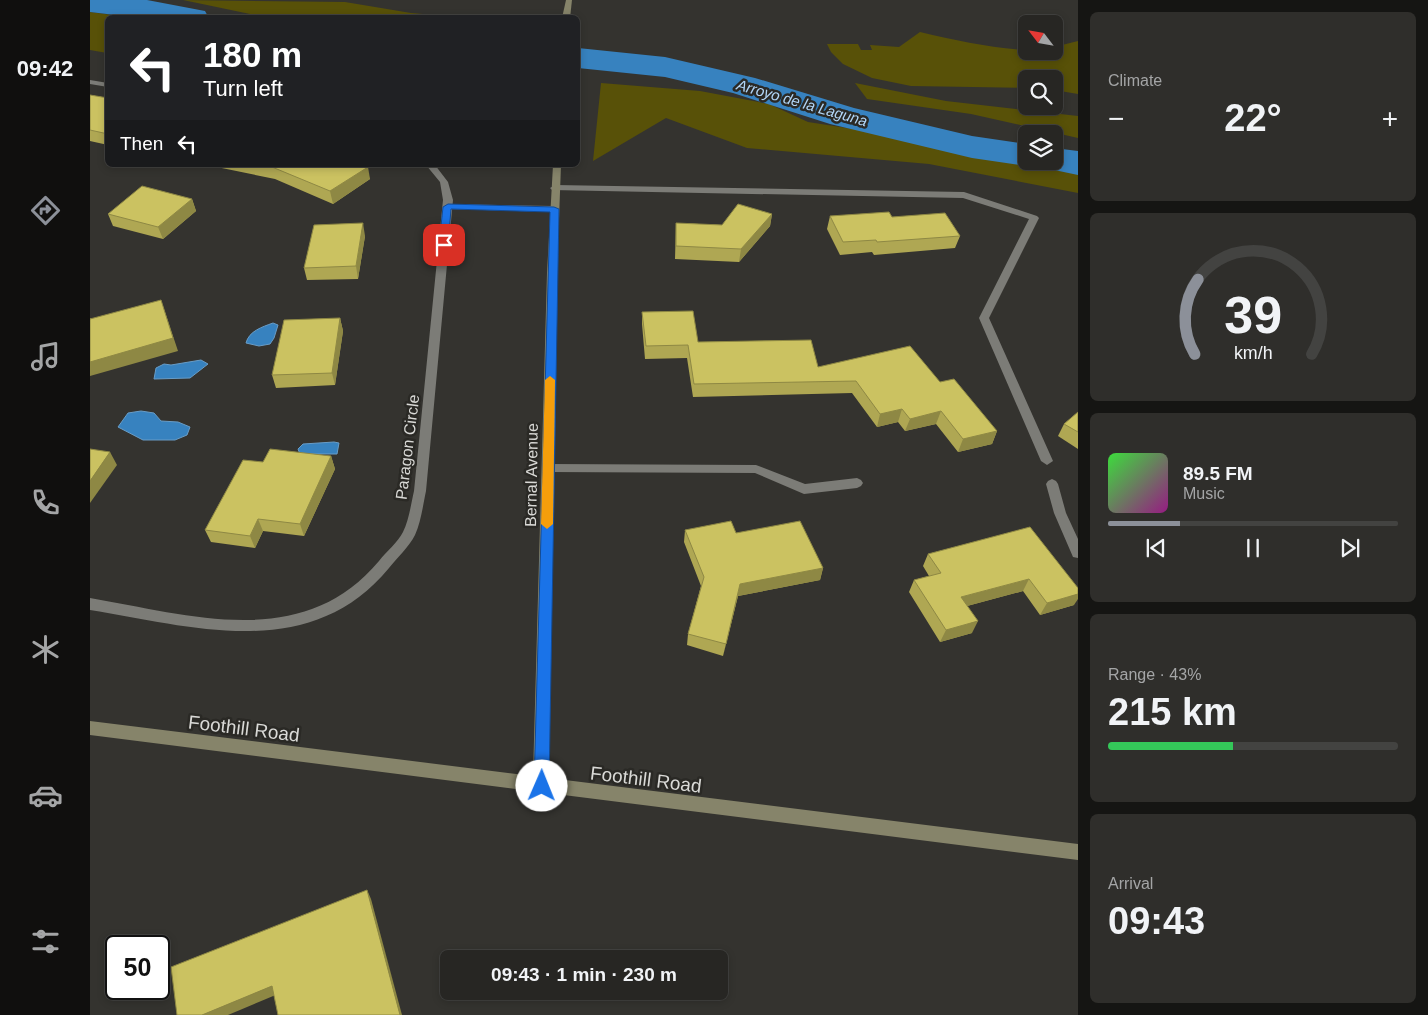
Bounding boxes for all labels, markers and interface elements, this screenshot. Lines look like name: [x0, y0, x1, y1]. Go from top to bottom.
north arrow: [1018, 15, 1062, 60]
map controls: [1018, 15, 1063, 170]
icon: left: [120, 35, 185, 100]
text: 180 m: [203, 35, 302, 74]
text: 09:42: [17, 56, 73, 81]
button: search: [1018, 70, 1063, 115]
text: Climate: [1108, 72, 1162, 89]
water label: Arroyo de la Laguna: [734, 75, 869, 129]
text: Turn left: [203, 76, 283, 101]
text: 22°: [1224, 97, 1282, 139]
text: −: [1108, 103, 1124, 134]
text: +: [1382, 103, 1398, 134]
button: layers: [1018, 125, 1063, 170]
icon: left: [173, 130, 201, 158]
text: Then: [120, 133, 163, 154]
icon: directions: [28, 193, 63, 228]
pin: [423, 224, 465, 266]
icon: arrive: [430, 231, 458, 259]
text: 39: [1224, 286, 1282, 344]
icon: music: [28, 339, 63, 374]
text: km/h: [1234, 343, 1272, 363]
street label: Paragon Circle: [393, 393, 422, 501]
street label: Bernal Avenue: [522, 423, 541, 527]
text: 89.5 FM: [1183, 463, 1253, 484]
icon: phone: [28, 485, 63, 520]
text: Music: [1183, 485, 1225, 502]
icon: previous: [1142, 534, 1170, 562]
icon: pause: [1239, 534, 1267, 562]
icon: next: [1336, 534, 1364, 562]
icon: climate: [28, 632, 63, 667]
text: Range · 43%: [1108, 666, 1201, 683]
text: 215 km: [1108, 691, 1237, 733]
street label: Foothill Road: [187, 711, 301, 746]
position arrow: [515, 759, 567, 811]
street label: Foothill Road: [589, 762, 703, 797]
icon: car: [28, 778, 63, 813]
text: Arrival: [1108, 875, 1153, 892]
text: 09:43: [1108, 900, 1205, 942]
icon: filters: [28, 924, 63, 959]
speed limit sign: 50: [105, 935, 170, 1000]
text: 09:43 · 1 min · 230 m: [491, 964, 677, 985]

